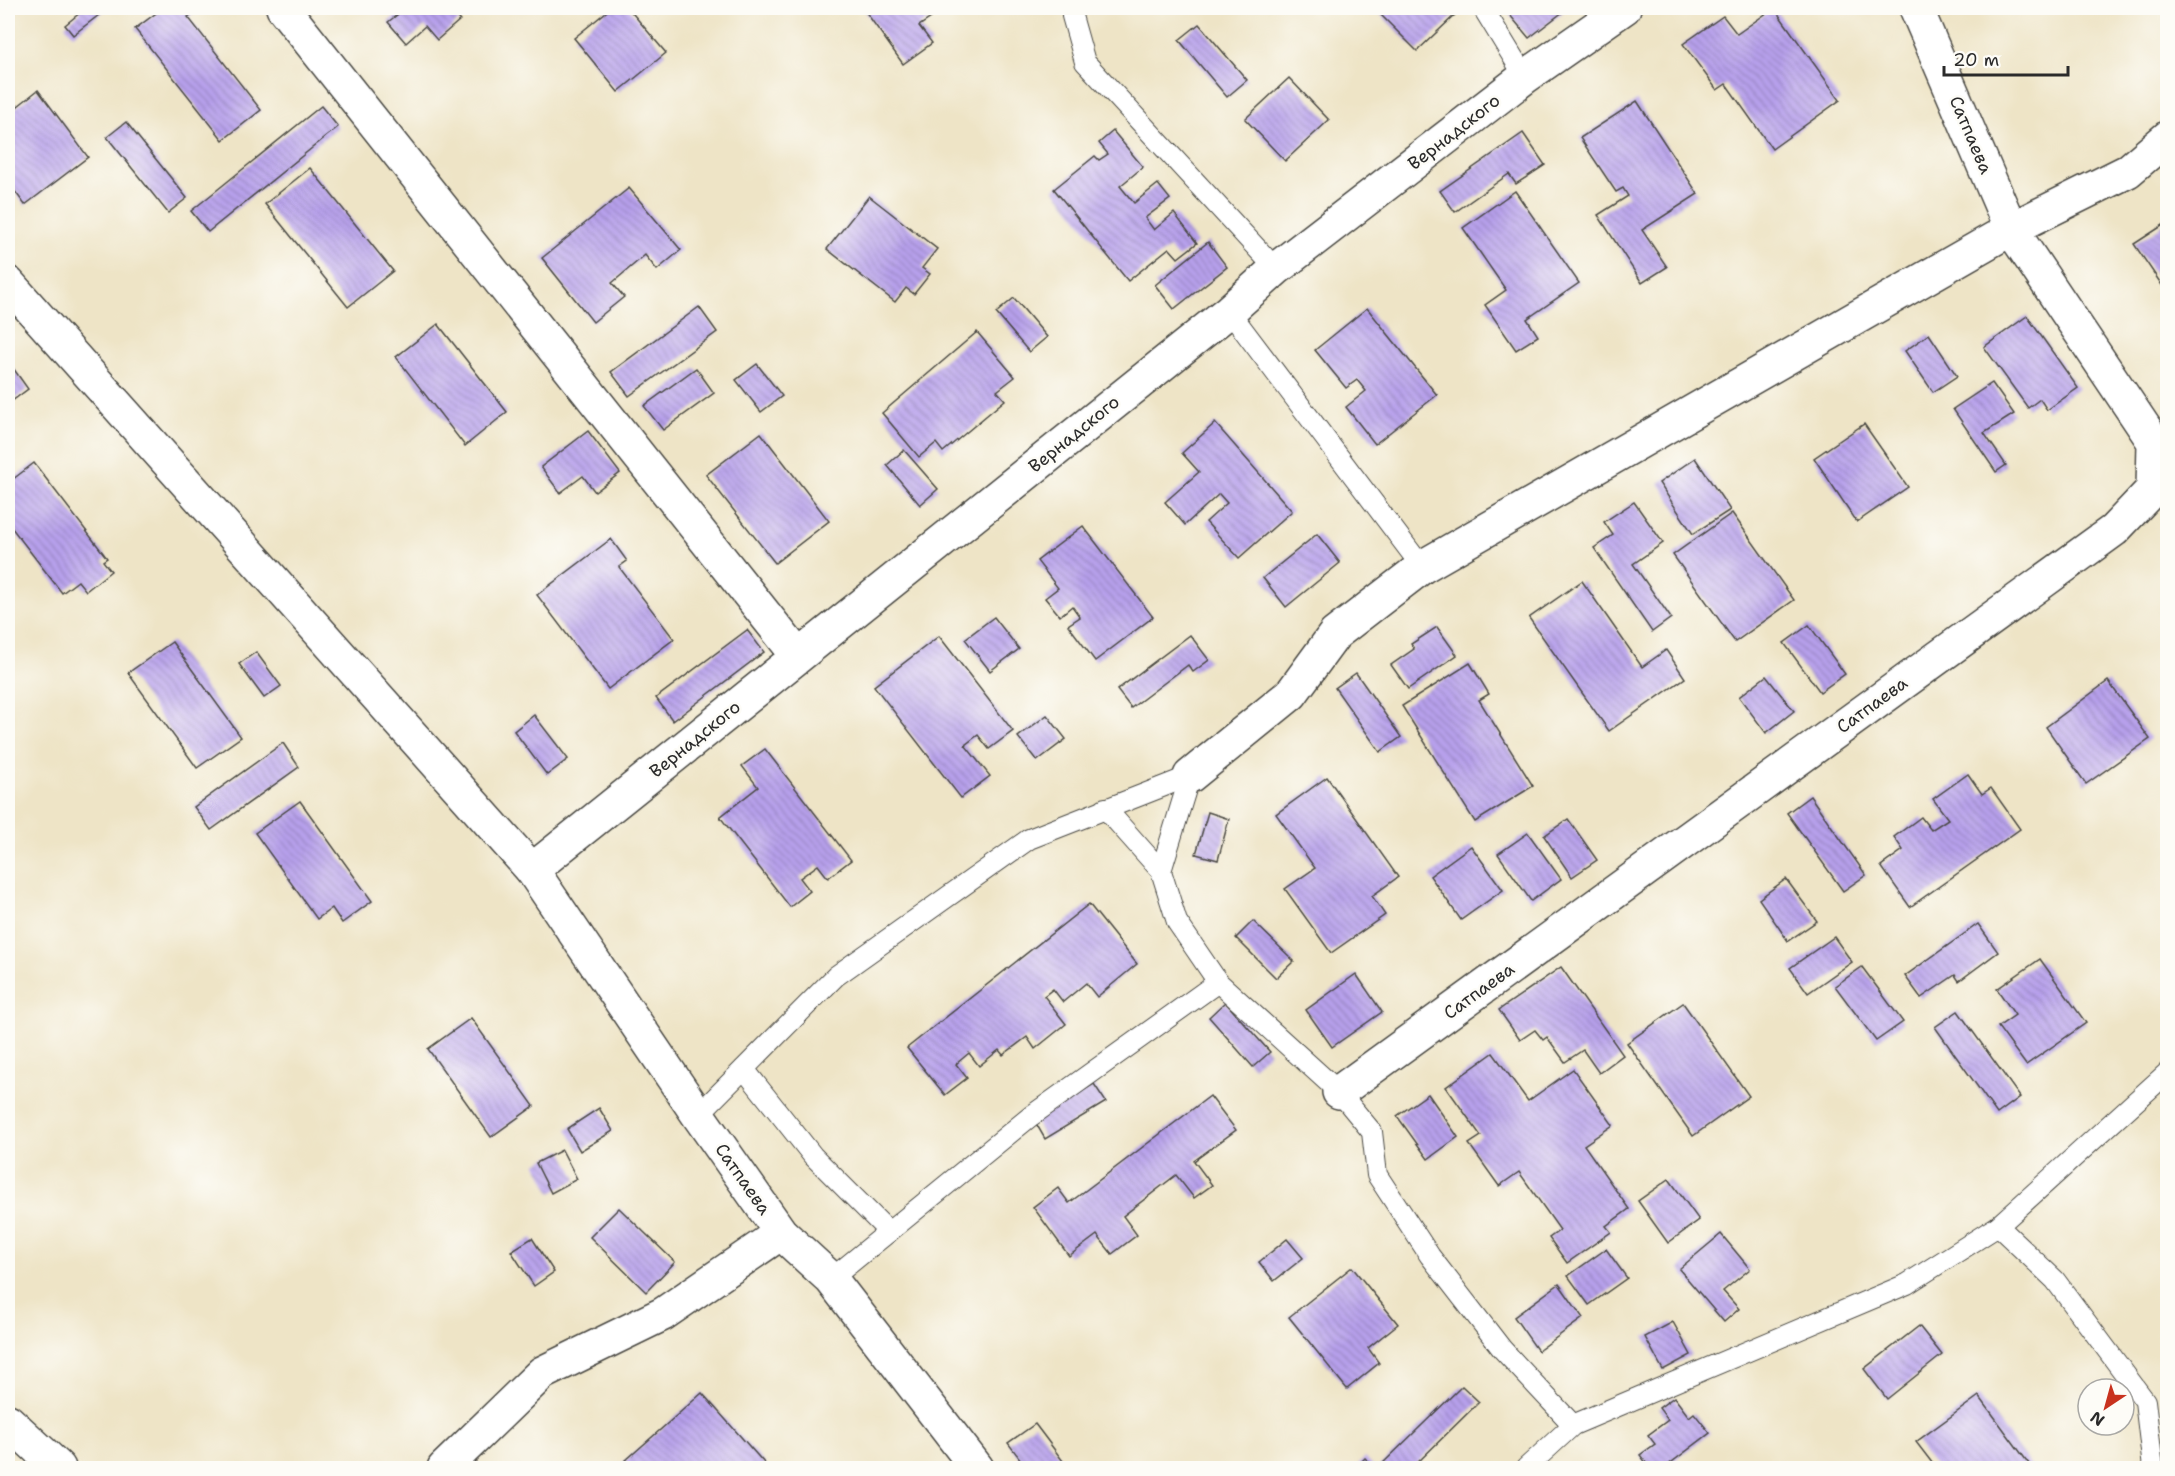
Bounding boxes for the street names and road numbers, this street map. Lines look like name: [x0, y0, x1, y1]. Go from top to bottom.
street label: Вернадского: [1403, 88, 1505, 176]
street label: Сатпаева: [1944, 92, 1998, 178]
street label: Вернадского: [1023, 390, 1125, 478]
street label: Сатпаева: [1832, 671, 1912, 739]
street label: Вернадского: [644, 695, 746, 783]
street label: Сатпаева: [1439, 957, 1519, 1025]
street label: Сатпаева: [709, 1138, 777, 1220]

